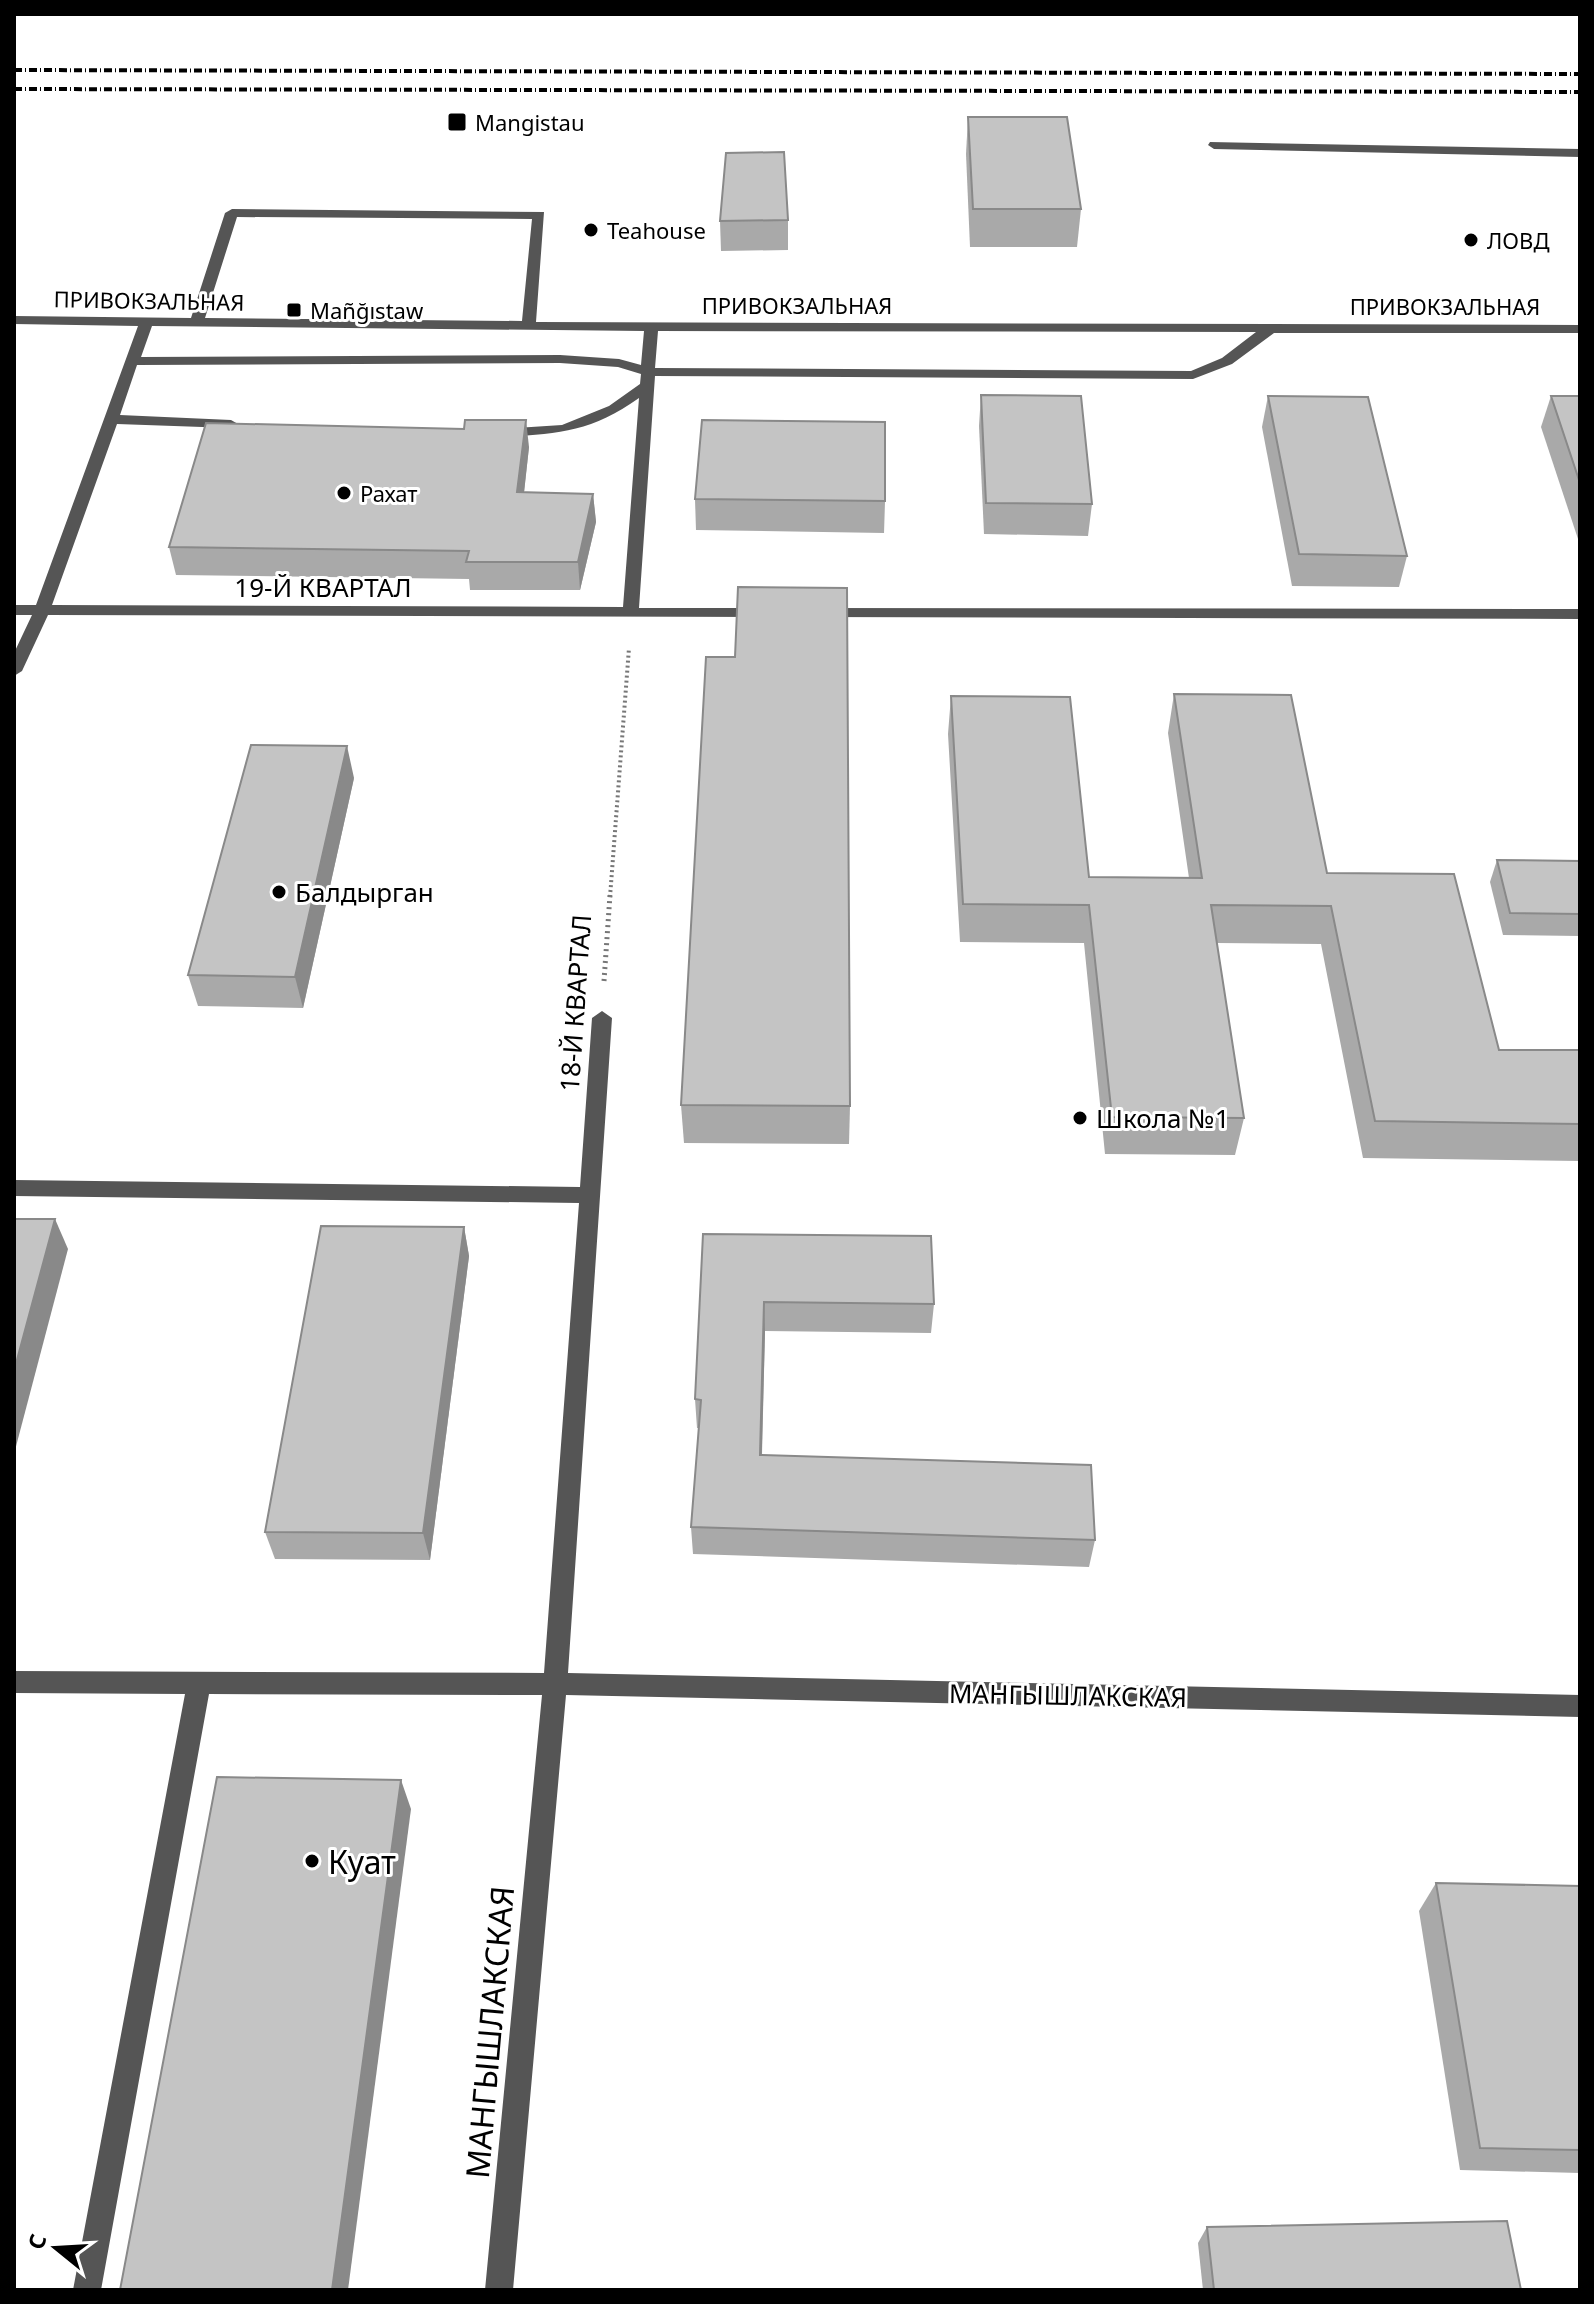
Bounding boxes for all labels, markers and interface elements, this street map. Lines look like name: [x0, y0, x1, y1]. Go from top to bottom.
place label: Mangistau: [475, 107, 585, 137]
marker: Mangistau: [446, 111, 468, 133]
place label: Teahouse: [607, 215, 706, 245]
marker: Teahouse: [582, 221, 600, 239]
place label: ЛОВД: [1487, 225, 1549, 255]
marker: ЛОВД: [1462, 231, 1480, 249]
street label: ПРИВОКЗАЛЬНАЯ: [53, 283, 245, 317]
street label: ПРИВОКЗАЛЬНАЯ: [702, 290, 892, 320]
street label: ПРИВОКЗАЛЬНАЯ: [1350, 291, 1540, 321]
place label: Mañğıstaw: [310, 295, 424, 325]
marker: Mañğıstaw: [285, 301, 303, 319]
place label: Рахат: [360, 478, 418, 508]
marker: Рахат: [335, 484, 353, 502]
street label: 19-Й КВАРТАЛ: [234, 569, 412, 605]
place label: Балдырган: [295, 874, 434, 910]
marker: Балдырган: [270, 883, 288, 901]
street label: 18-Й КВАРТАЛ: [551, 913, 599, 1093]
place label: Школа №1: [1096, 1100, 1230, 1136]
marker: Школа №1: [1071, 1109, 1089, 1127]
street label: МАНГЫШЛАКСКАЯ: [949, 1675, 1187, 1715]
place label: Куат: [328, 1840, 396, 1883]
marker: Куат: [303, 1852, 321, 1870]
street label: МАНГЫШЛАКСКАЯ: [455, 1884, 523, 2180]
north arrow: [16, 2208, 96, 2288]
text: С: [20, 2230, 52, 2253]

